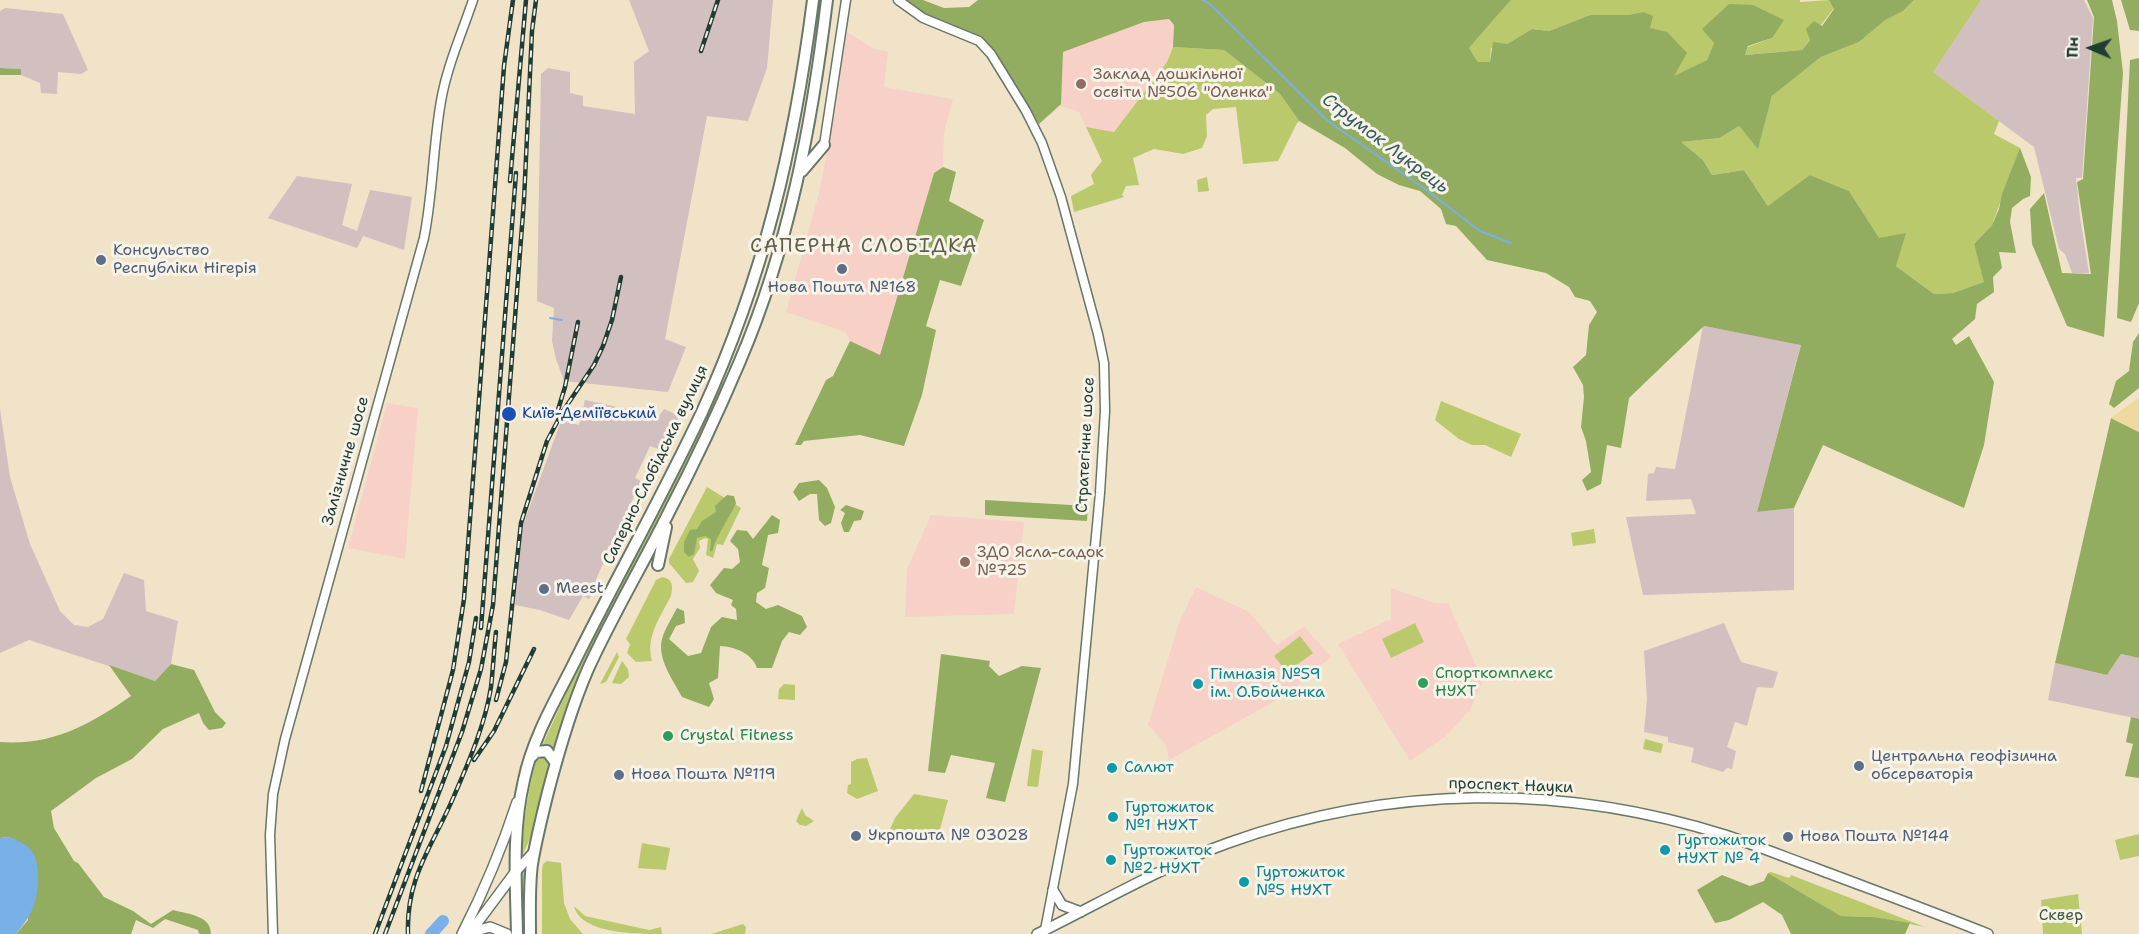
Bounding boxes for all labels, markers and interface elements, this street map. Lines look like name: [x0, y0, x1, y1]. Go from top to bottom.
north arrow: [2061, 18, 2121, 78]
text: Пн: [2062, 36, 2083, 58]
place label: Заклад дошкільної освіти №506 "Оленка": [1093, 65, 1273, 103]
marker: Заклад дошкільної освіти №506 "Оленка": [1074, 77, 1088, 91]
water label: Струмок Лукрець: [1317, 89, 1453, 199]
district label: САПЕРНА СЛОБІДКА: [750, 235, 978, 259]
place label: Консульство Республіки Нігерія: [113, 241, 257, 279]
marker: Консульство Республіки Нігерія: [94, 253, 108, 267]
marker: Нова Пошта №168: [835, 262, 849, 276]
place label: Нова Пошта №168: [767, 278, 917, 298]
street label: Саперно-Слобідська вулиця: [599, 362, 713, 568]
street label: Стратегічне шосе: [1073, 377, 1099, 513]
street label: Залізничне шосе: [318, 394, 374, 528]
place label: Київ-Деміївський: [522, 404, 657, 424]
marker: Київ-Деміївський: [500, 405, 518, 423]
place label: ЗДО Ясла-садок №725: [977, 543, 1104, 581]
marker: ЗДО Ясла-садок №725: [958, 555, 972, 569]
place label: Meest: [556, 579, 604, 599]
marker: Meest: [537, 582, 551, 596]
place label: Спорткомплекс НУХТ: [1435, 664, 1553, 702]
place label: Гімназія №59 ім. О.Бойченка: [1210, 665, 1325, 703]
marker: Спорткомплекс НУХТ: [1416, 676, 1430, 690]
marker: Гімназія №59 ім. О.Бойченка: [1191, 677, 1205, 691]
place label: Crystal Fitness: [680, 726, 794, 746]
marker: Crystal Fitness: [661, 729, 675, 743]
place label: Центральна геофізична обсерваторія: [1871, 747, 2057, 785]
place label: Салют: [1124, 758, 1174, 778]
marker: Центральна геофізична обсерваторія: [1852, 759, 1866, 773]
marker: Салют: [1105, 761, 1119, 775]
place label: Нова Пошта №119: [631, 765, 776, 785]
marker: Нова Пошта №119: [612, 768, 626, 782]
street label: проспект Науки: [1448, 774, 1574, 798]
place label: Гуртожиток №1 НУХТ: [1125, 798, 1214, 836]
marker: Гуртожиток №1 НУХТ: [1106, 810, 1120, 824]
place label: Укрпошта № 03028: [868, 826, 1029, 846]
place label: Нова Пошта №144: [1800, 827, 1949, 847]
marker: Укрпошта № 03028: [849, 829, 863, 843]
marker: Нова Пошта №144: [1781, 830, 1795, 844]
place label: Гуртожиток НУХТ № 4: [1677, 831, 1766, 869]
place label: Гуртожиток №2 НУХТ: [1123, 841, 1212, 879]
marker: Гуртожиток НУХТ № 4: [1658, 843, 1672, 857]
marker: Гуртожиток №2 НУХТ: [1104, 853, 1118, 867]
place label: Гуртожиток №5 НУХТ: [1256, 863, 1345, 901]
marker: Гуртожиток №5 НУХТ: [1237, 875, 1251, 889]
park label: Сквер: [2039, 906, 2083, 926]

